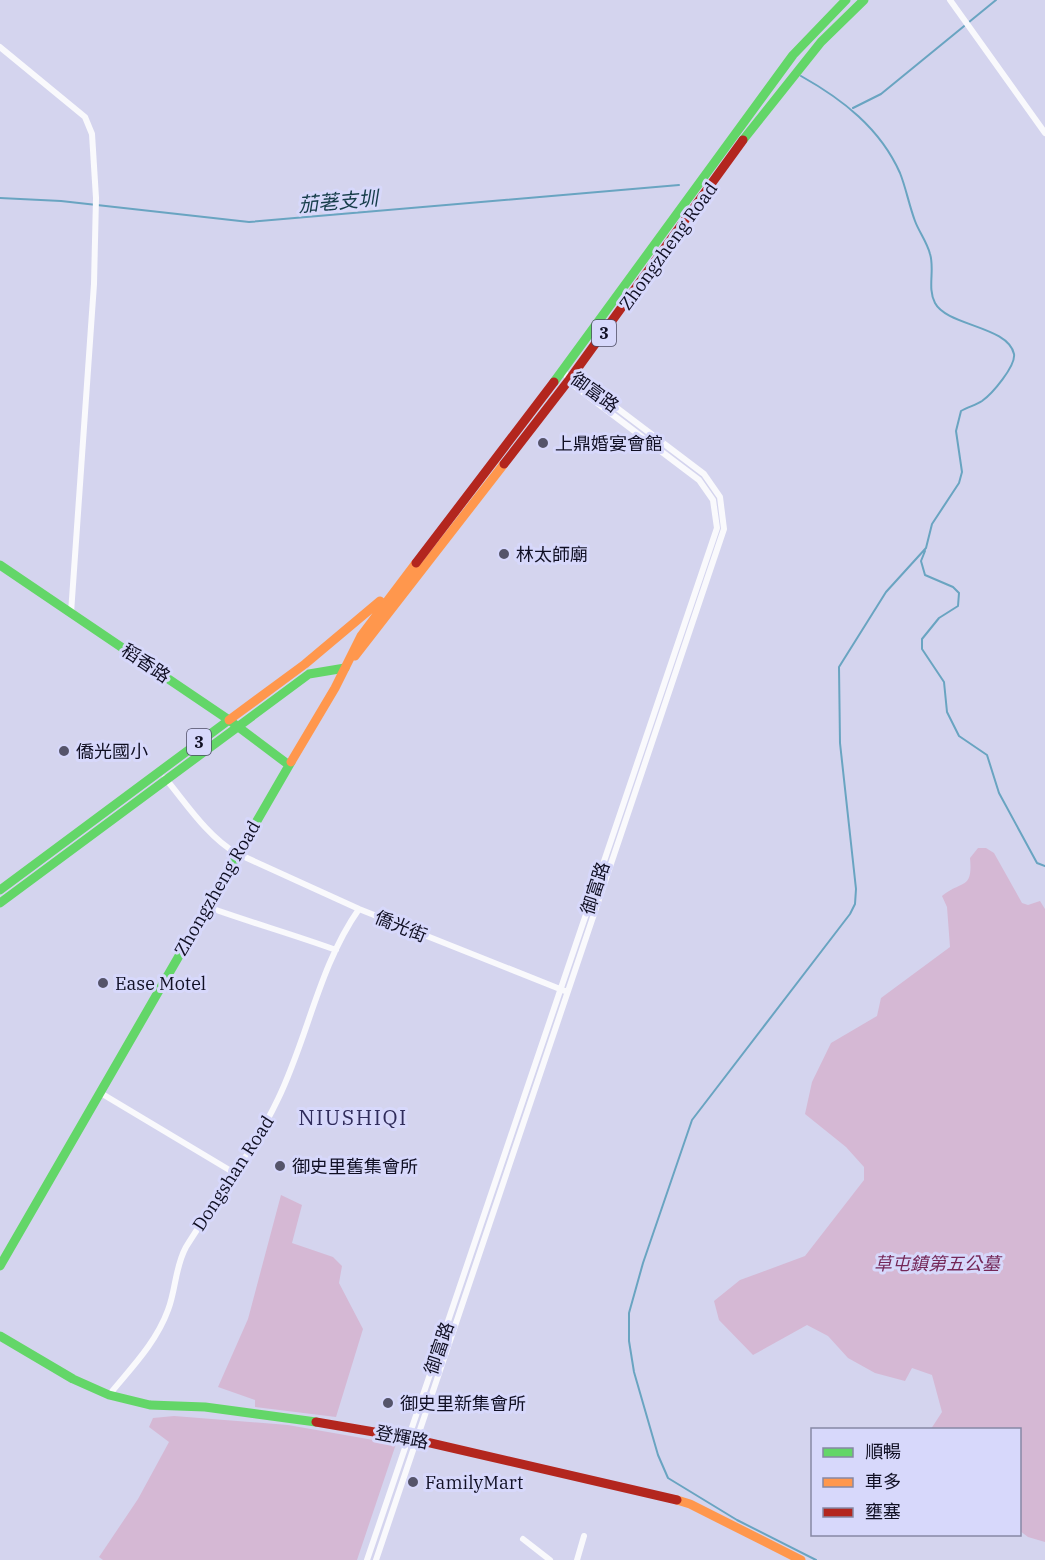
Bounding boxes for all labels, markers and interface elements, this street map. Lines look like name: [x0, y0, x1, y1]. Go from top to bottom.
street label: Zhongzheng Road: [614, 177, 722, 314]
water label: 茄荖支圳: [297, 184, 382, 218]
road number: 3: [592, 320, 616, 346]
street label: 御富路: [566, 367, 624, 417]
place label: 上鼎婚宴會館: [555, 432, 663, 455]
marker: 上鼎婚宴會館: [536, 436, 550, 450]
place label: 林太師廟: [516, 543, 588, 566]
marker: 林太師廟: [497, 547, 511, 561]
street label: 稻香路: [117, 638, 175, 688]
road number: 3: [187, 729, 211, 755]
place label: 僑光國小: [76, 740, 148, 763]
marker: 僑光國小: [57, 744, 71, 758]
street label: Zhongzheng Road: [169, 816, 265, 960]
street label: 御富路: [576, 859, 614, 917]
street label: 僑光街: [372, 905, 430, 947]
place label: Ease Motel: [115, 972, 206, 995]
marker: Ease Motel: [96, 976, 110, 990]
district label: NIUSHIQI: [298, 1103, 408, 1131]
street label: Dongshan Road: [187, 1111, 279, 1235]
place label: 御史里舊集會所: [292, 1155, 418, 1178]
marker: 御史里舊集會所: [273, 1159, 287, 1173]
park label: 草屯鎮第五公墓: [874, 1252, 1003, 1275]
street label: 御富路: [419, 1319, 459, 1377]
place label: 御史里新集會所: [400, 1392, 526, 1415]
marker: 御史里新集會所: [381, 1396, 395, 1410]
street label: 登輝路: [373, 1421, 431, 1453]
legend: [811, 1428, 1021, 1536]
text: 順暢: [865, 1440, 901, 1463]
text: 車多: [865, 1470, 901, 1493]
place label: FamilyMart: [425, 1471, 523, 1494]
marker: FamilyMart: [406, 1475, 420, 1489]
text: 壅塞: [865, 1500, 901, 1523]

